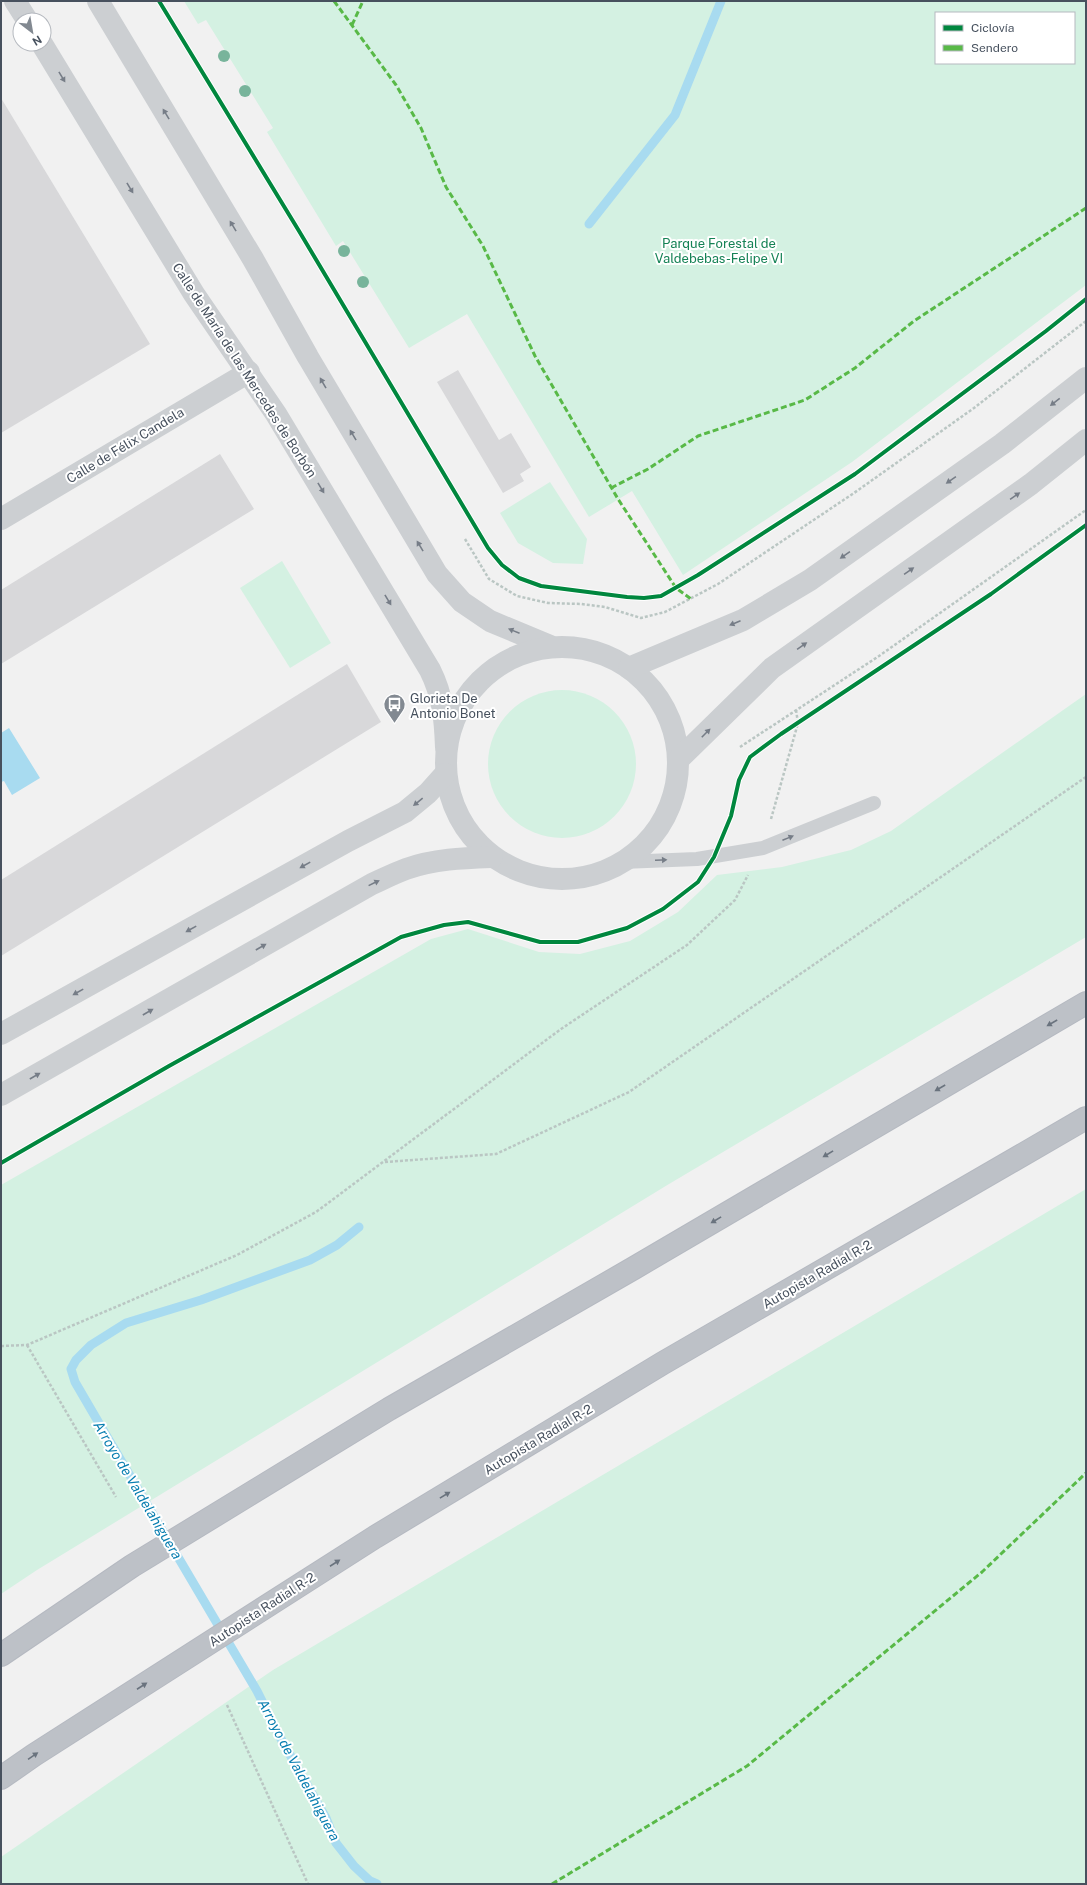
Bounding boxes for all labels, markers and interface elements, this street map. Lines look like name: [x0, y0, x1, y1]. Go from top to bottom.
north arrow: [12, 12, 52, 52]
legend: [935, 12, 1075, 64]
text: Ciclovía: [971, 21, 1014, 35]
text: N: [30, 33, 44, 48]
text: Sendero: [971, 41, 1018, 55]
one-way arrow: [58, 72, 66, 82]
one-way arrow: [162, 108, 169, 120]
one-way arrow: [126, 182, 133, 194]
one-way arrow: [229, 220, 236, 232]
park label: Parque Forestal de Valdebebas-Felipe VI: [655, 236, 783, 266]
street label: Calle de María de las Mercedes de Borbón: [170, 260, 320, 480]
one-way arrow: [319, 377, 326, 389]
one-way arrow: [1050, 398, 1061, 407]
street label: Calle de Félix Candela: [64, 404, 187, 486]
one-way arrow: [350, 429, 357, 441]
one-way arrow: [946, 476, 956, 484]
one-way arrow: [317, 482, 324, 494]
one-way arrow: [1010, 492, 1020, 500]
one-way arrow: [416, 540, 423, 552]
one-way arrow: [840, 551, 850, 559]
one-way arrow: [903, 567, 914, 575]
one-way arrow: [384, 594, 391, 606]
one-way arrow: [728, 621, 740, 627]
one-way arrow: [508, 627, 520, 633]
one-way arrow: [797, 642, 808, 650]
place label: Glorieta De Antonio Bonet: [410, 691, 496, 721]
bus stop icon: Glorieta De Antonio Bonet: [382, 692, 408, 725]
one-way arrow: [701, 728, 711, 738]
one-way arrow: [412, 797, 423, 806]
one-way arrow: [783, 835, 794, 841]
one-way arrow: [655, 857, 667, 864]
one-way arrow: [299, 862, 311, 869]
one-way arrow: [368, 880, 379, 886]
one-way arrow: [185, 925, 197, 932]
one-way arrow: [255, 944, 267, 951]
one-way arrow: [72, 988, 83, 995]
one-way arrow: [142, 1008, 154, 1015]
one-way arrow: [1046, 1019, 1058, 1026]
one-way arrow: [29, 1073, 41, 1080]
one-way arrow: [934, 1085, 946, 1092]
one-way arrow: [822, 1150, 834, 1157]
one-way arrow: [711, 1216, 721, 1224]
street label: Autopista Radial R-2: [760, 1237, 875, 1312]
street label: Autopista Radial R-2: [481, 1401, 595, 1478]
water label: Arroyo de Valdelahiguera: [90, 1418, 186, 1562]
one-way arrow: [439, 1491, 451, 1498]
one-way arrow: [329, 1559, 340, 1567]
street label: Autopista Radial R-2: [206, 1569, 318, 1649]
one-way arrow: [136, 1682, 148, 1689]
water label: Arroyo de Valdelahiguera: [255, 1696, 343, 1844]
one-way arrow: [28, 1752, 38, 1760]

